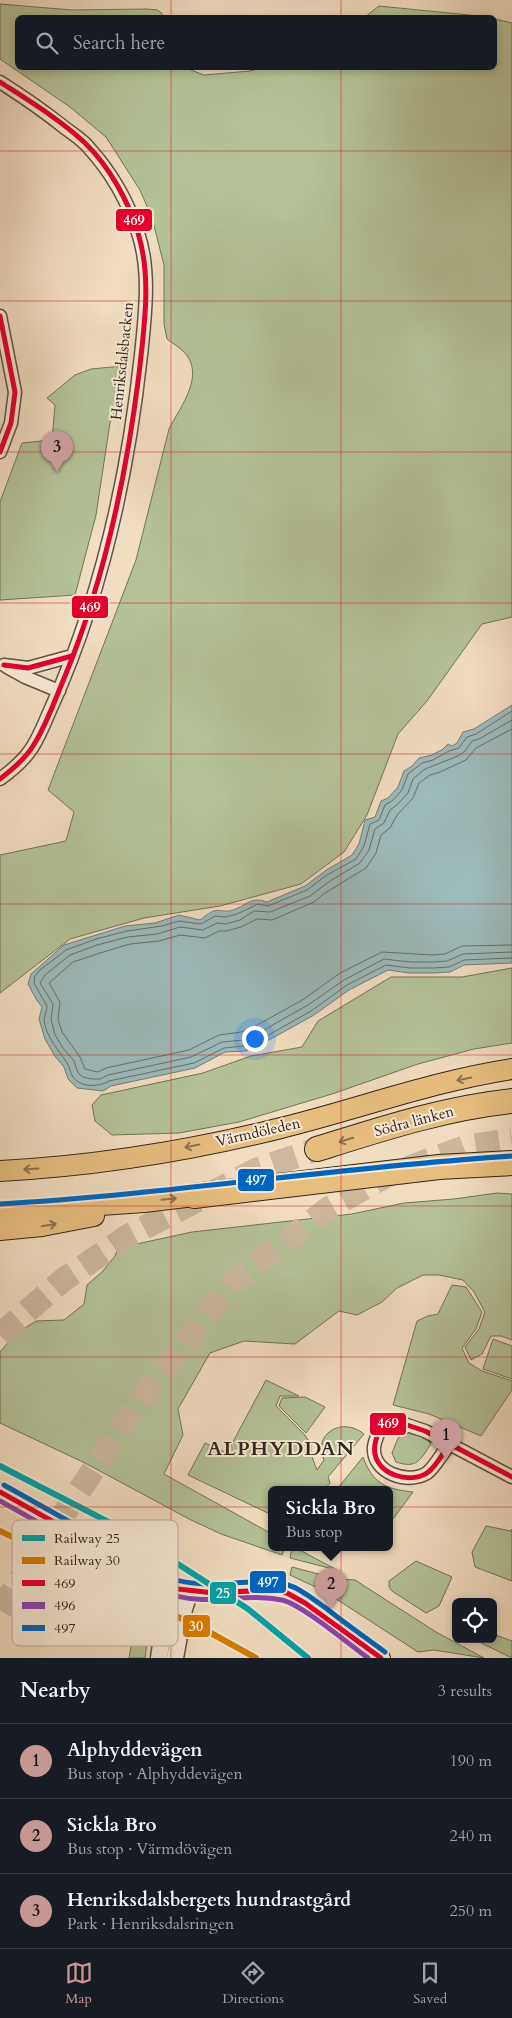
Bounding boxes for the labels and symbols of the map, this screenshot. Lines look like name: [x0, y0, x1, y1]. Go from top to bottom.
line badge: 469: [115, 208, 153, 232]
text: 469: [123, 211, 145, 230]
street label: Henriksdalsbacken: [106, 300, 138, 421]
pin: 3: [41, 431, 73, 472]
line badge: 469: [71, 595, 109, 619]
text: 469: [79, 598, 101, 617]
your location: [242, 1026, 268, 1052]
one-way arrow: [457, 1075, 473, 1084]
street label: Södra länken: [372, 1101, 457, 1141]
street label: Värmdöleden: [214, 1112, 303, 1151]
one-way arrow: [338, 1135, 354, 1145]
one-way arrow: [184, 1142, 200, 1152]
one-way arrow: [24, 1164, 40, 1174]
line badge: 497: [237, 1168, 275, 1192]
text: 497: [245, 1171, 267, 1190]
one-way arrow: [160, 1194, 176, 1204]
one-way arrow: [40, 1220, 56, 1230]
line badge: 469: [369, 1412, 407, 1436]
text: 469: [377, 1414, 399, 1433]
pin: 1: [430, 1419, 462, 1460]
district label: ALPHYDDAN: [207, 1435, 355, 1462]
legend: [12, 1520, 178, 1646]
text: Railway 25: [54, 1529, 120, 1548]
text: Railway 30: [54, 1551, 120, 1570]
pin: 2: [315, 1568, 347, 1609]
line badge: 497: [249, 1570, 287, 1594]
text: 497: [257, 1573, 279, 1592]
text: 469: [54, 1574, 76, 1593]
line badge: 25: [209, 1581, 237, 1605]
text: 25: [216, 1584, 230, 1603]
text: 496: [54, 1596, 76, 1615]
line badge: 30: [182, 1614, 211, 1638]
text: 30: [189, 1617, 203, 1636]
text: 497: [54, 1619, 76, 1638]

